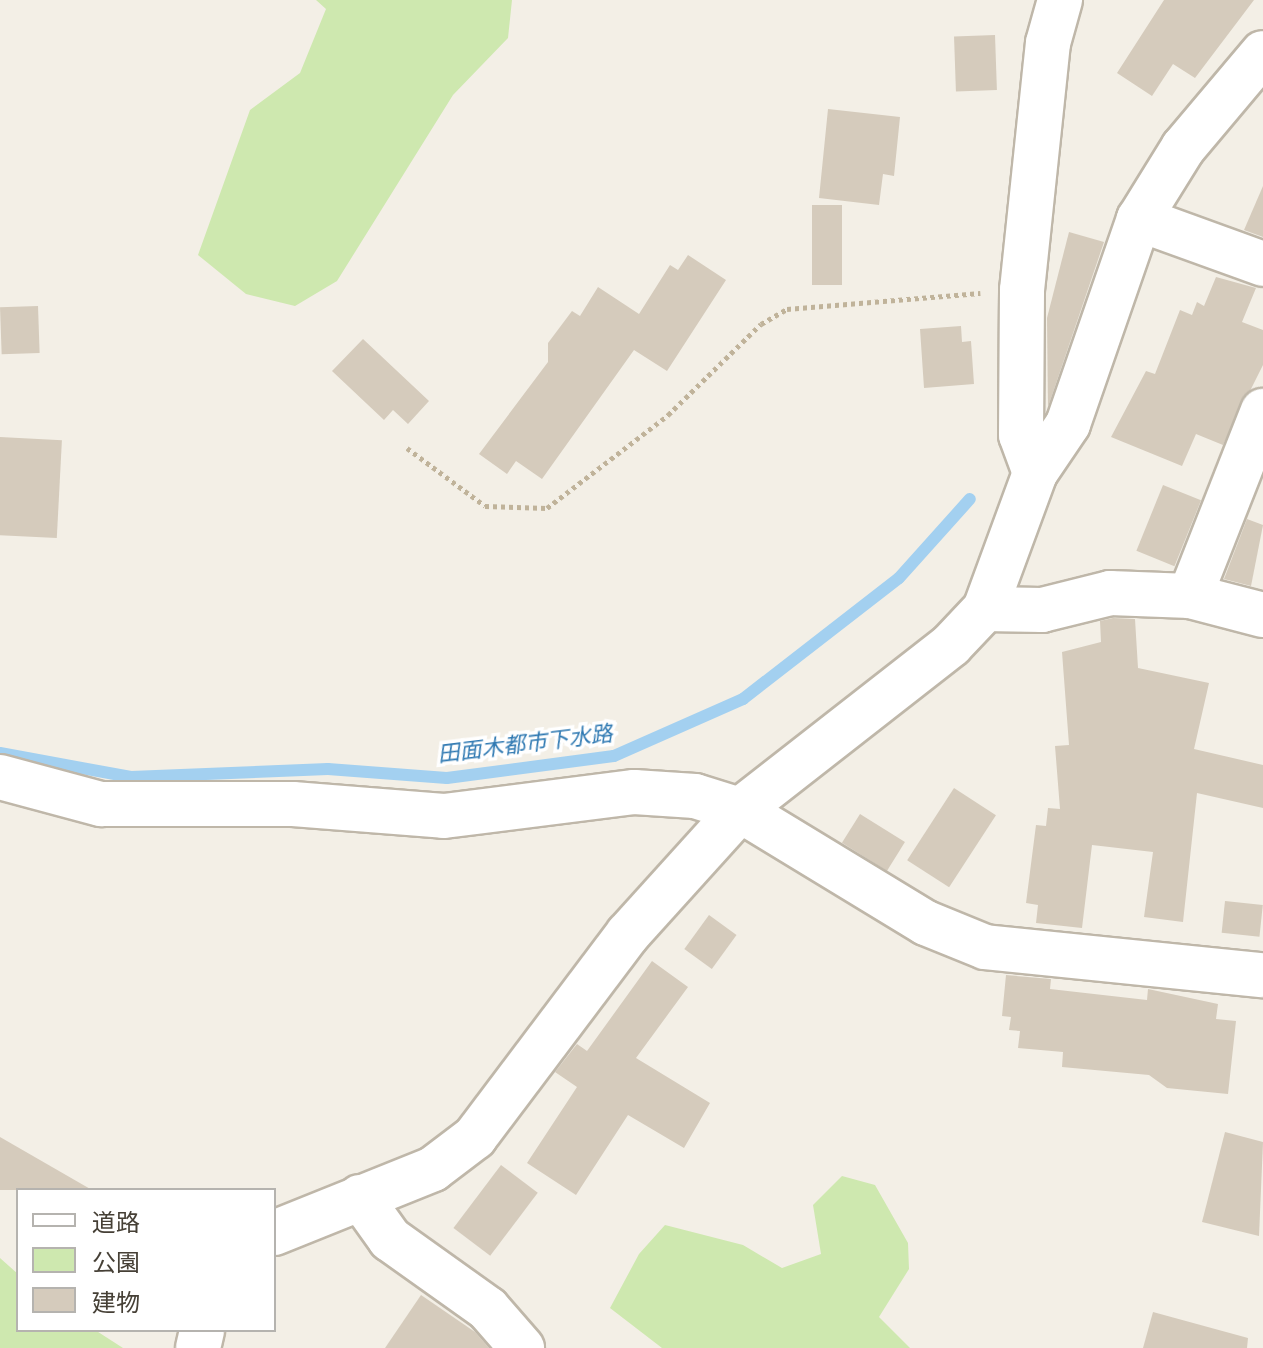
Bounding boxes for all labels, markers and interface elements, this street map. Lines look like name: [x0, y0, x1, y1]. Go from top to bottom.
water label: 田面木都市下水路: [436, 720, 614, 768]
legend: [16, 1188, 276, 1332]
text: 道路: [92, 1205, 140, 1238]
text: 公園: [92, 1245, 140, 1278]
text: 建物: [92, 1285, 140, 1318]

